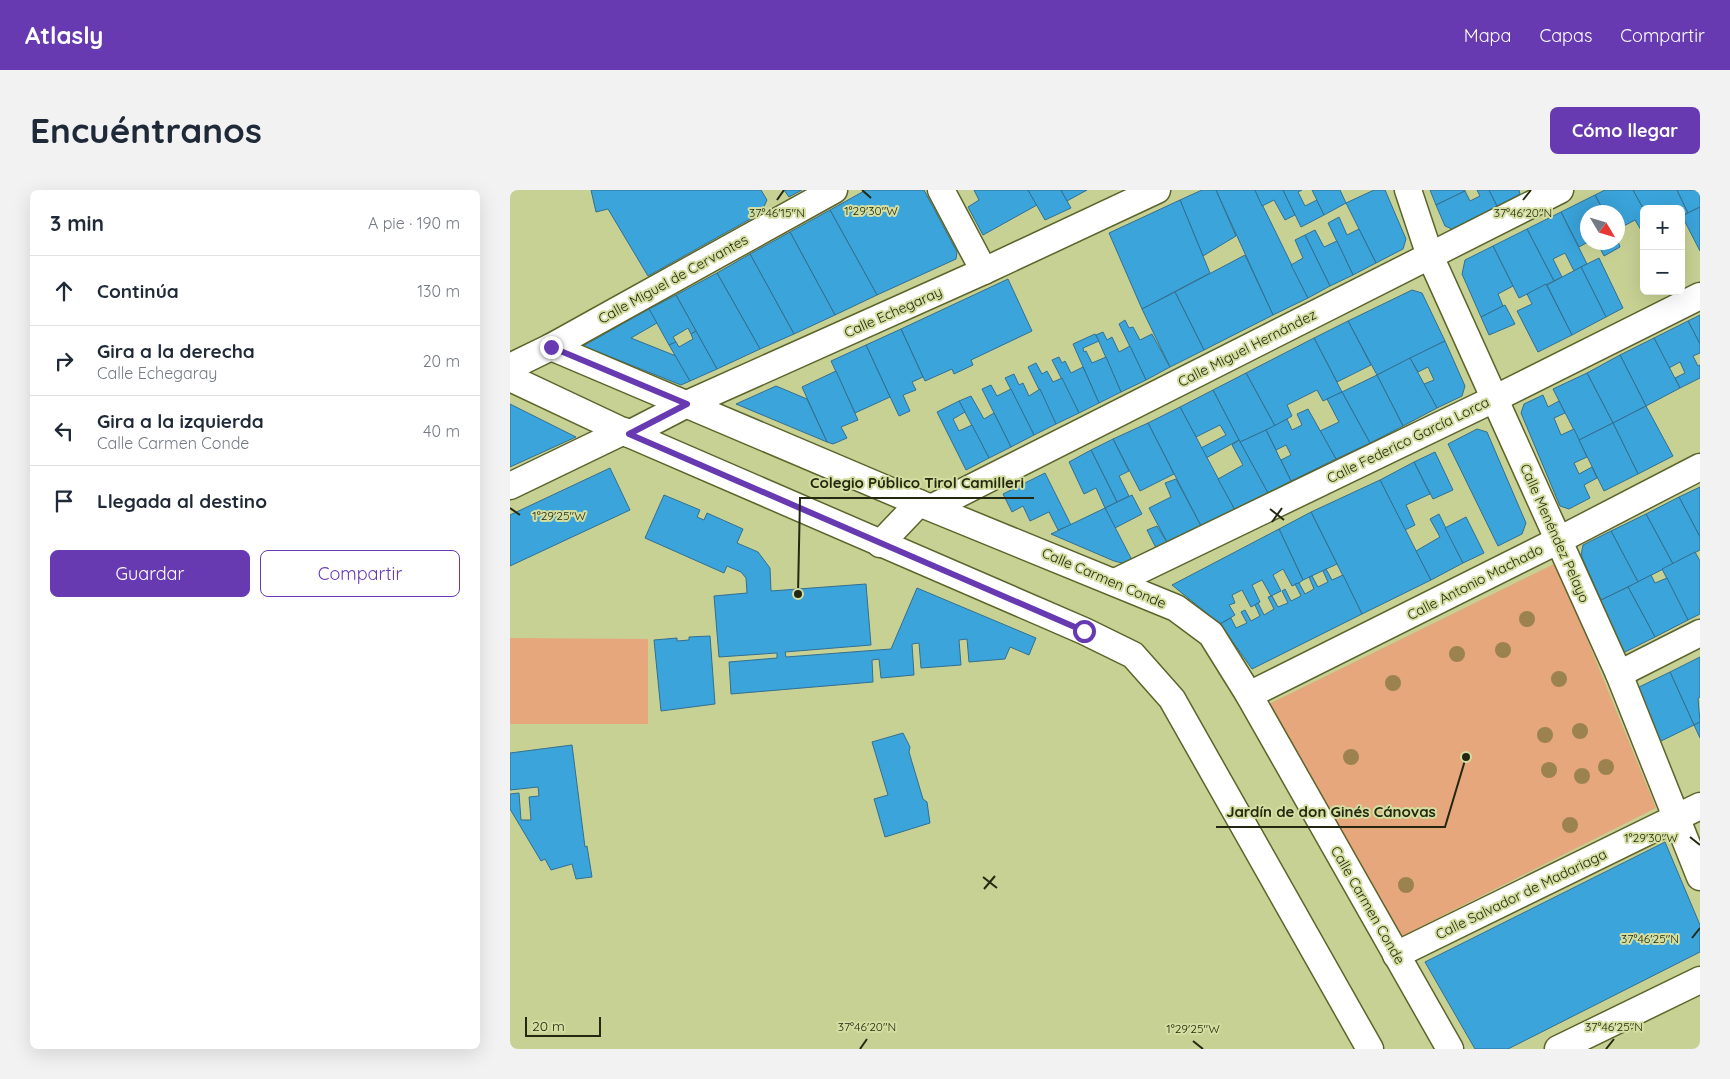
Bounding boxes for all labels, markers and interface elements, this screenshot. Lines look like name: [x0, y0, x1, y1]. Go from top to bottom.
text: Atlasly: [25, 20, 103, 50]
text: Mapa: [1464, 24, 1511, 47]
text: Capas: [1539, 24, 1592, 47]
text: Compartir: [1620, 24, 1705, 47]
button: Cómo llegar: [1550, 107, 1700, 154]
text: Encuéntranos: [30, 108, 262, 152]
text: 1°29'30"W: [844, 203, 898, 218]
text: 37°46'15"N: [749, 205, 805, 220]
text: 37°46'20"N: [1494, 205, 1552, 220]
north arrow: [1580, 205, 1625, 250]
map controls: [1640, 205, 1685, 295]
button: +: [1640, 205, 1685, 250]
text: 3 min: [50, 210, 104, 236]
text: A pie · 190 m: [368, 213, 460, 233]
street label: Calle Miguel de Cervantes: [595, 230, 751, 328]
button: −: [1640, 250, 1685, 295]
icon: ahead: [50, 277, 78, 305]
text: Continúa: [97, 279, 179, 303]
text: 130 m: [417, 281, 460, 301]
street label: Calle Echegaray: [841, 282, 945, 342]
street label: Calle Miguel Hernández: [1175, 305, 1319, 391]
route end: [540, 336, 563, 359]
text: Gira a la derecha: [97, 339, 255, 363]
icon: right: [50, 347, 78, 375]
text: 20 m: [423, 351, 460, 371]
text: Calle Echegaray: [97, 363, 217, 383]
street label: Calle Federico García Lorca: [1324, 393, 1492, 487]
text: Gira a la izquierda: [97, 409, 264, 433]
icon: left: [50, 417, 78, 445]
text: 40 m: [423, 421, 460, 441]
text: Calle Carmen Conde: [97, 433, 249, 453]
street label: Calle Menéndez Pelayo: [1516, 461, 1594, 605]
callout: Colegio Público Tirol Camilleri: [800, 468, 1034, 498]
text: Colegio Público Tirol Camilleri: [810, 473, 1024, 492]
icon: arrive: [50, 487, 78, 515]
text: Llegada al destino: [97, 489, 267, 513]
text: 1°29'25"W: [532, 508, 586, 523]
street label: Calle Antonio Machado: [1404, 540, 1546, 624]
street label: Calle Carmen Conde: [1039, 544, 1169, 612]
button: Guardar: [50, 550, 250, 597]
button: Compartir: [260, 550, 460, 597]
route start: [1073, 620, 1096, 643]
callout: Jardín de don Ginés Cánovas: [1216, 797, 1445, 827]
text: Jardín de don Ginés Cánovas: [1226, 802, 1436, 821]
text: 1°29'30"W: [1624, 830, 1678, 845]
street label: Calle Carmen Conde: [1327, 843, 1409, 967]
street label: Calle Salvador de Madariaga: [1432, 845, 1610, 943]
text: 37°46'25"N: [1621, 931, 1679, 946]
scale bar: [525, 1014, 601, 1037]
text: 20 m: [532, 1017, 565, 1035]
text: 37°46'20"N: [838, 1019, 896, 1034]
text: 37°46'25"N: [1585, 1019, 1643, 1034]
text: 1°29'25"W: [1166, 1021, 1220, 1036]

